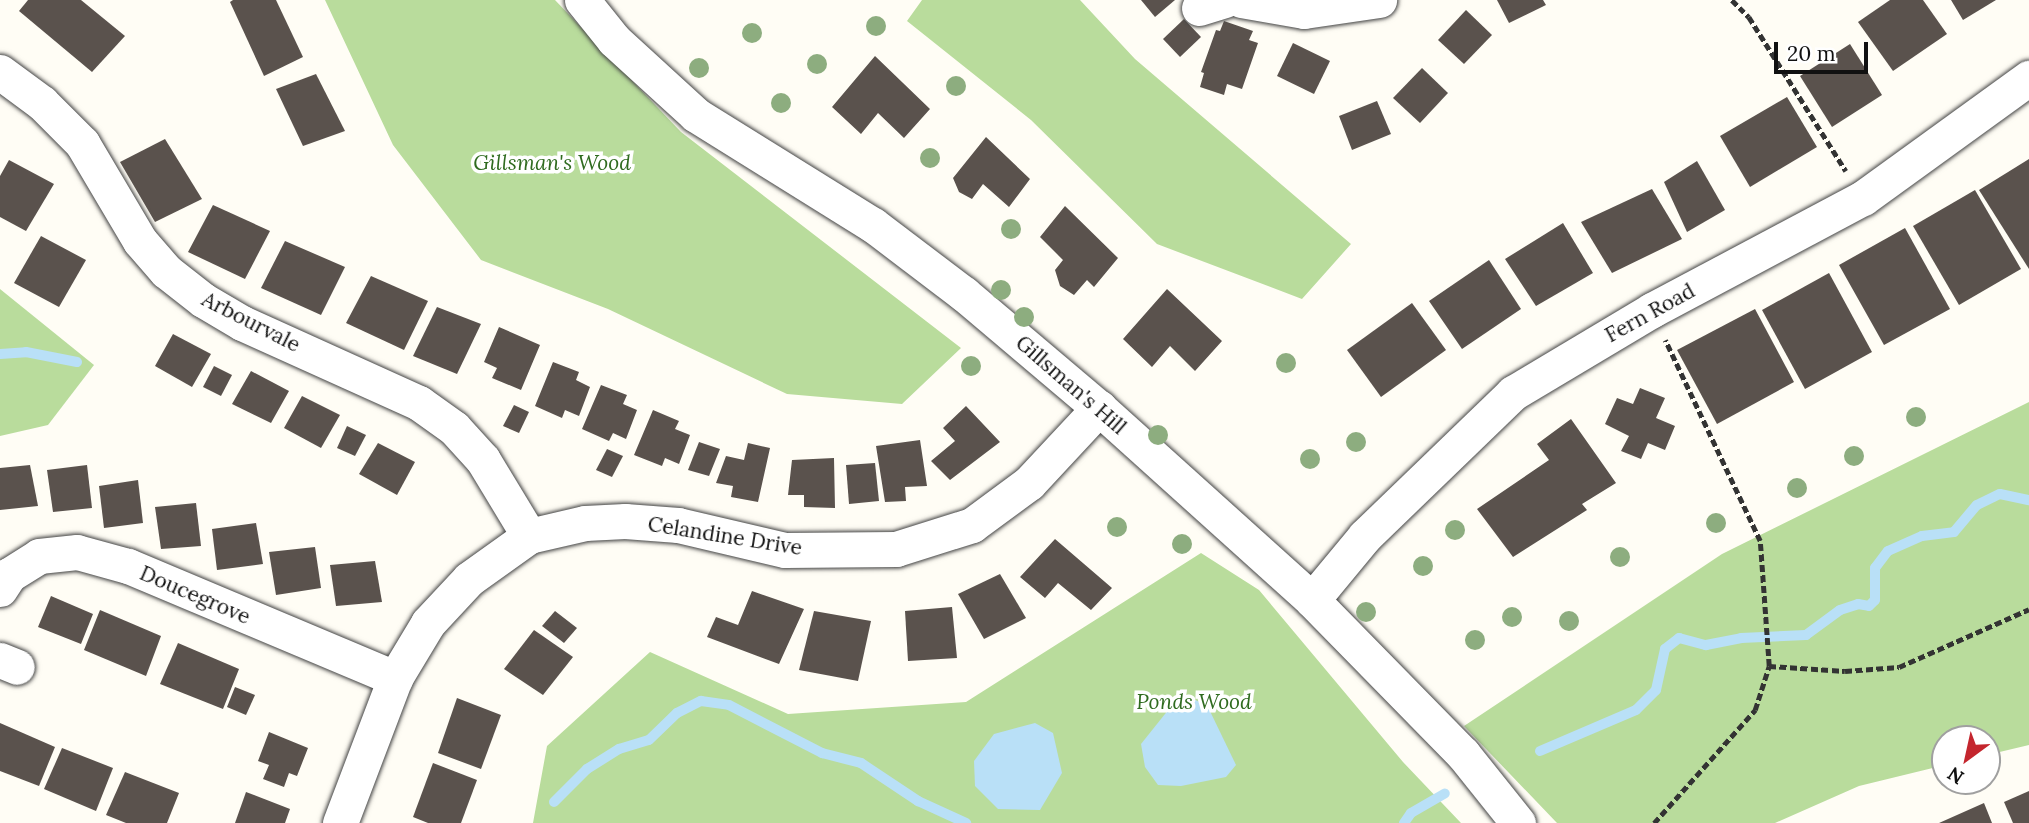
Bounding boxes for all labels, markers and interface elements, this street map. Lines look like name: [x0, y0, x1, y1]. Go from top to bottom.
scale bar: [1777, 28, 1871, 72]
text: 20 m: [1787, 40, 1836, 67]
park label: Gillsman's Wood: [473, 150, 631, 176]
street label: Fern Road: [1601, 278, 1699, 348]
street label: Arbourvale: [198, 287, 304, 357]
street label: Gillsman's Hill: [1011, 330, 1131, 440]
street label: Celandine Drive: [646, 511, 804, 561]
street label: Doucegrove: [136, 560, 254, 630]
park label: Ponds Wood: [1136, 689, 1252, 715]
north arrow: [1931, 725, 2001, 795]
text: N: [1943, 762, 1968, 790]

